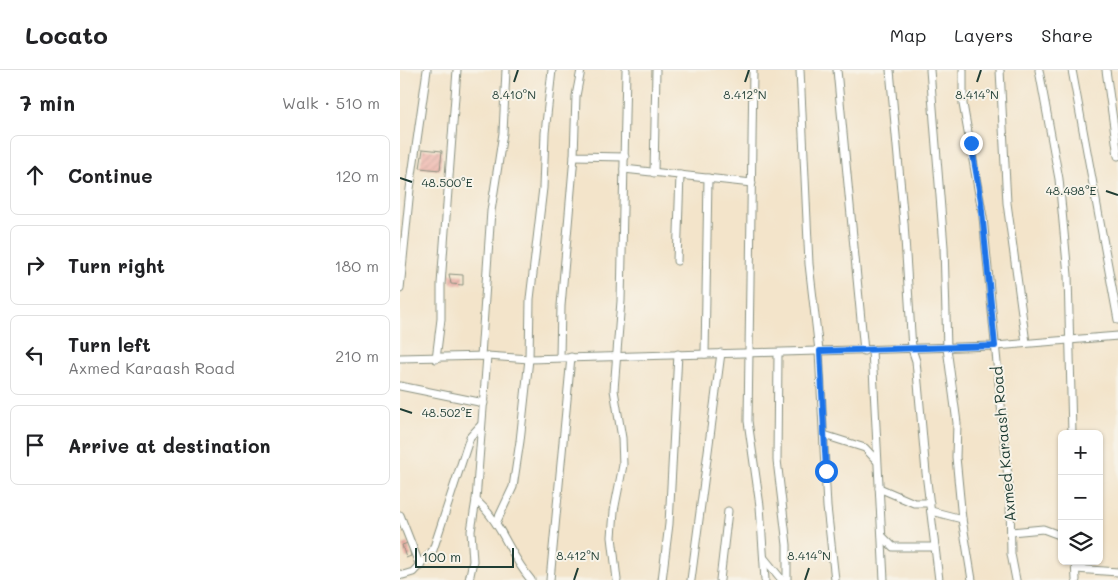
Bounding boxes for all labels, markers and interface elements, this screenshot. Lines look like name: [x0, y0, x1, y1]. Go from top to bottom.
text: Locato: [25, 19, 108, 50]
text: Map: [890, 23, 926, 47]
text: Layers: [954, 23, 1013, 47]
text: Share: [1041, 23, 1093, 47]
text: 8.410°N: [492, 86, 536, 102]
text: 8.412°N: [723, 86, 767, 102]
text: 8.414°N: [955, 86, 999, 102]
text: 7 min: [20, 89, 75, 116]
text: Walk · 510 m: [282, 92, 380, 113]
route end: [960, 132, 983, 155]
icon: ahead: [21, 161, 49, 189]
text: Continue: [68, 163, 153, 188]
text: 120 m: [335, 165, 379, 186]
text: 48.500°E: [421, 174, 473, 190]
text: 48.498°E: [1046, 182, 1096, 198]
icon: right: [21, 251, 49, 279]
text: Turn right: [68, 253, 165, 278]
text: 180 m: [334, 255, 379, 276]
text: Turn left: [68, 332, 151, 357]
icon: left: [21, 341, 49, 369]
text: 210 m: [335, 345, 379, 366]
text: Axmed Karaash Road: [68, 357, 235, 378]
street label: Axmed Karaash Road: [986, 365, 1020, 523]
text: 48.502°E: [422, 404, 472, 420]
map controls: [1058, 430, 1103, 565]
button: +: [1058, 430, 1103, 475]
icon: arrive: [21, 431, 49, 459]
text: Arrive at destination: [68, 433, 271, 458]
route start: [815, 460, 838, 483]
button: −: [1058, 475, 1103, 520]
button: layers: [1058, 520, 1103, 565]
scale bar: [415, 545, 514, 568]
text: 100 m: [422, 547, 461, 566]
text: 8.412°N: [556, 547, 600, 563]
text: 8.414°N: [787, 547, 831, 563]

